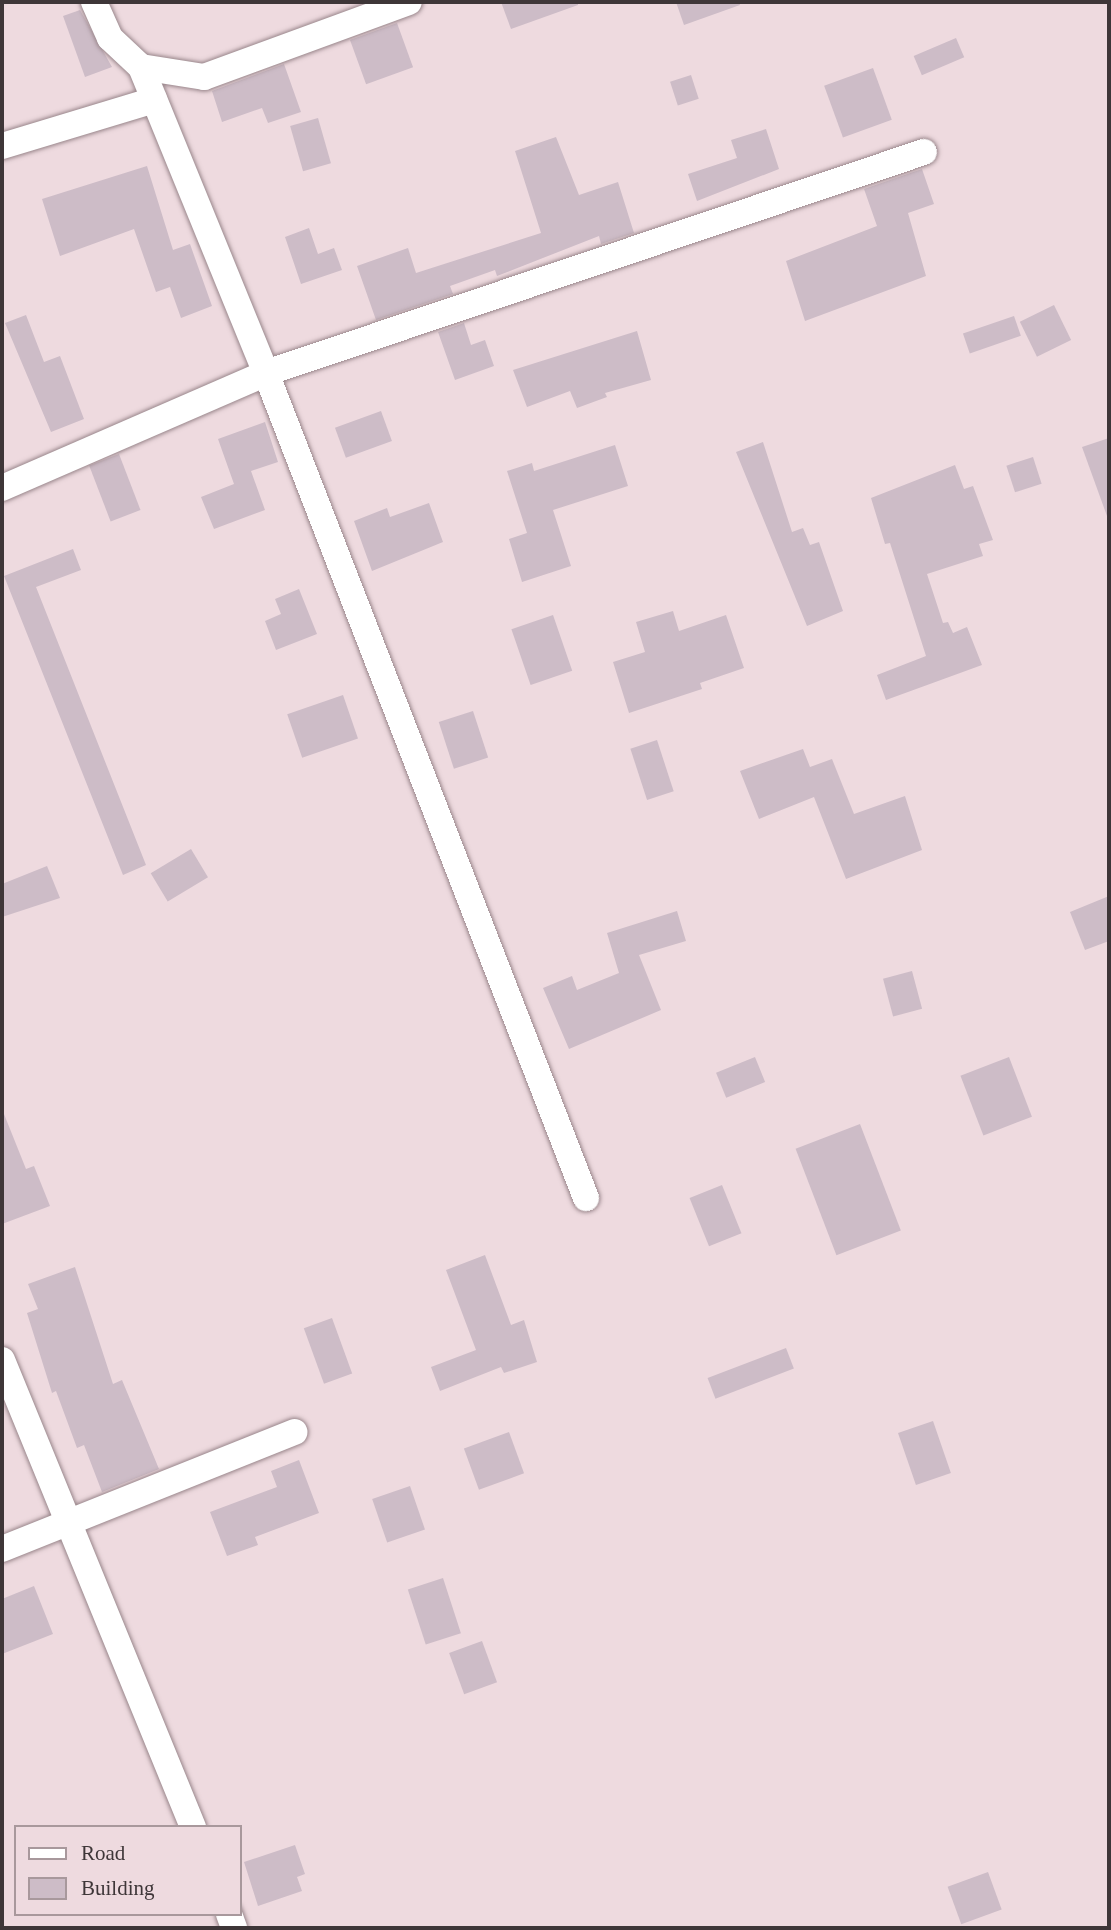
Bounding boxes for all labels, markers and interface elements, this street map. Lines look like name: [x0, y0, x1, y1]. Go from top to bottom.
legend: [14, 1825, 242, 1916]
text: Road: [81, 1841, 125, 1865]
text: Building: [81, 1876, 155, 1900]

